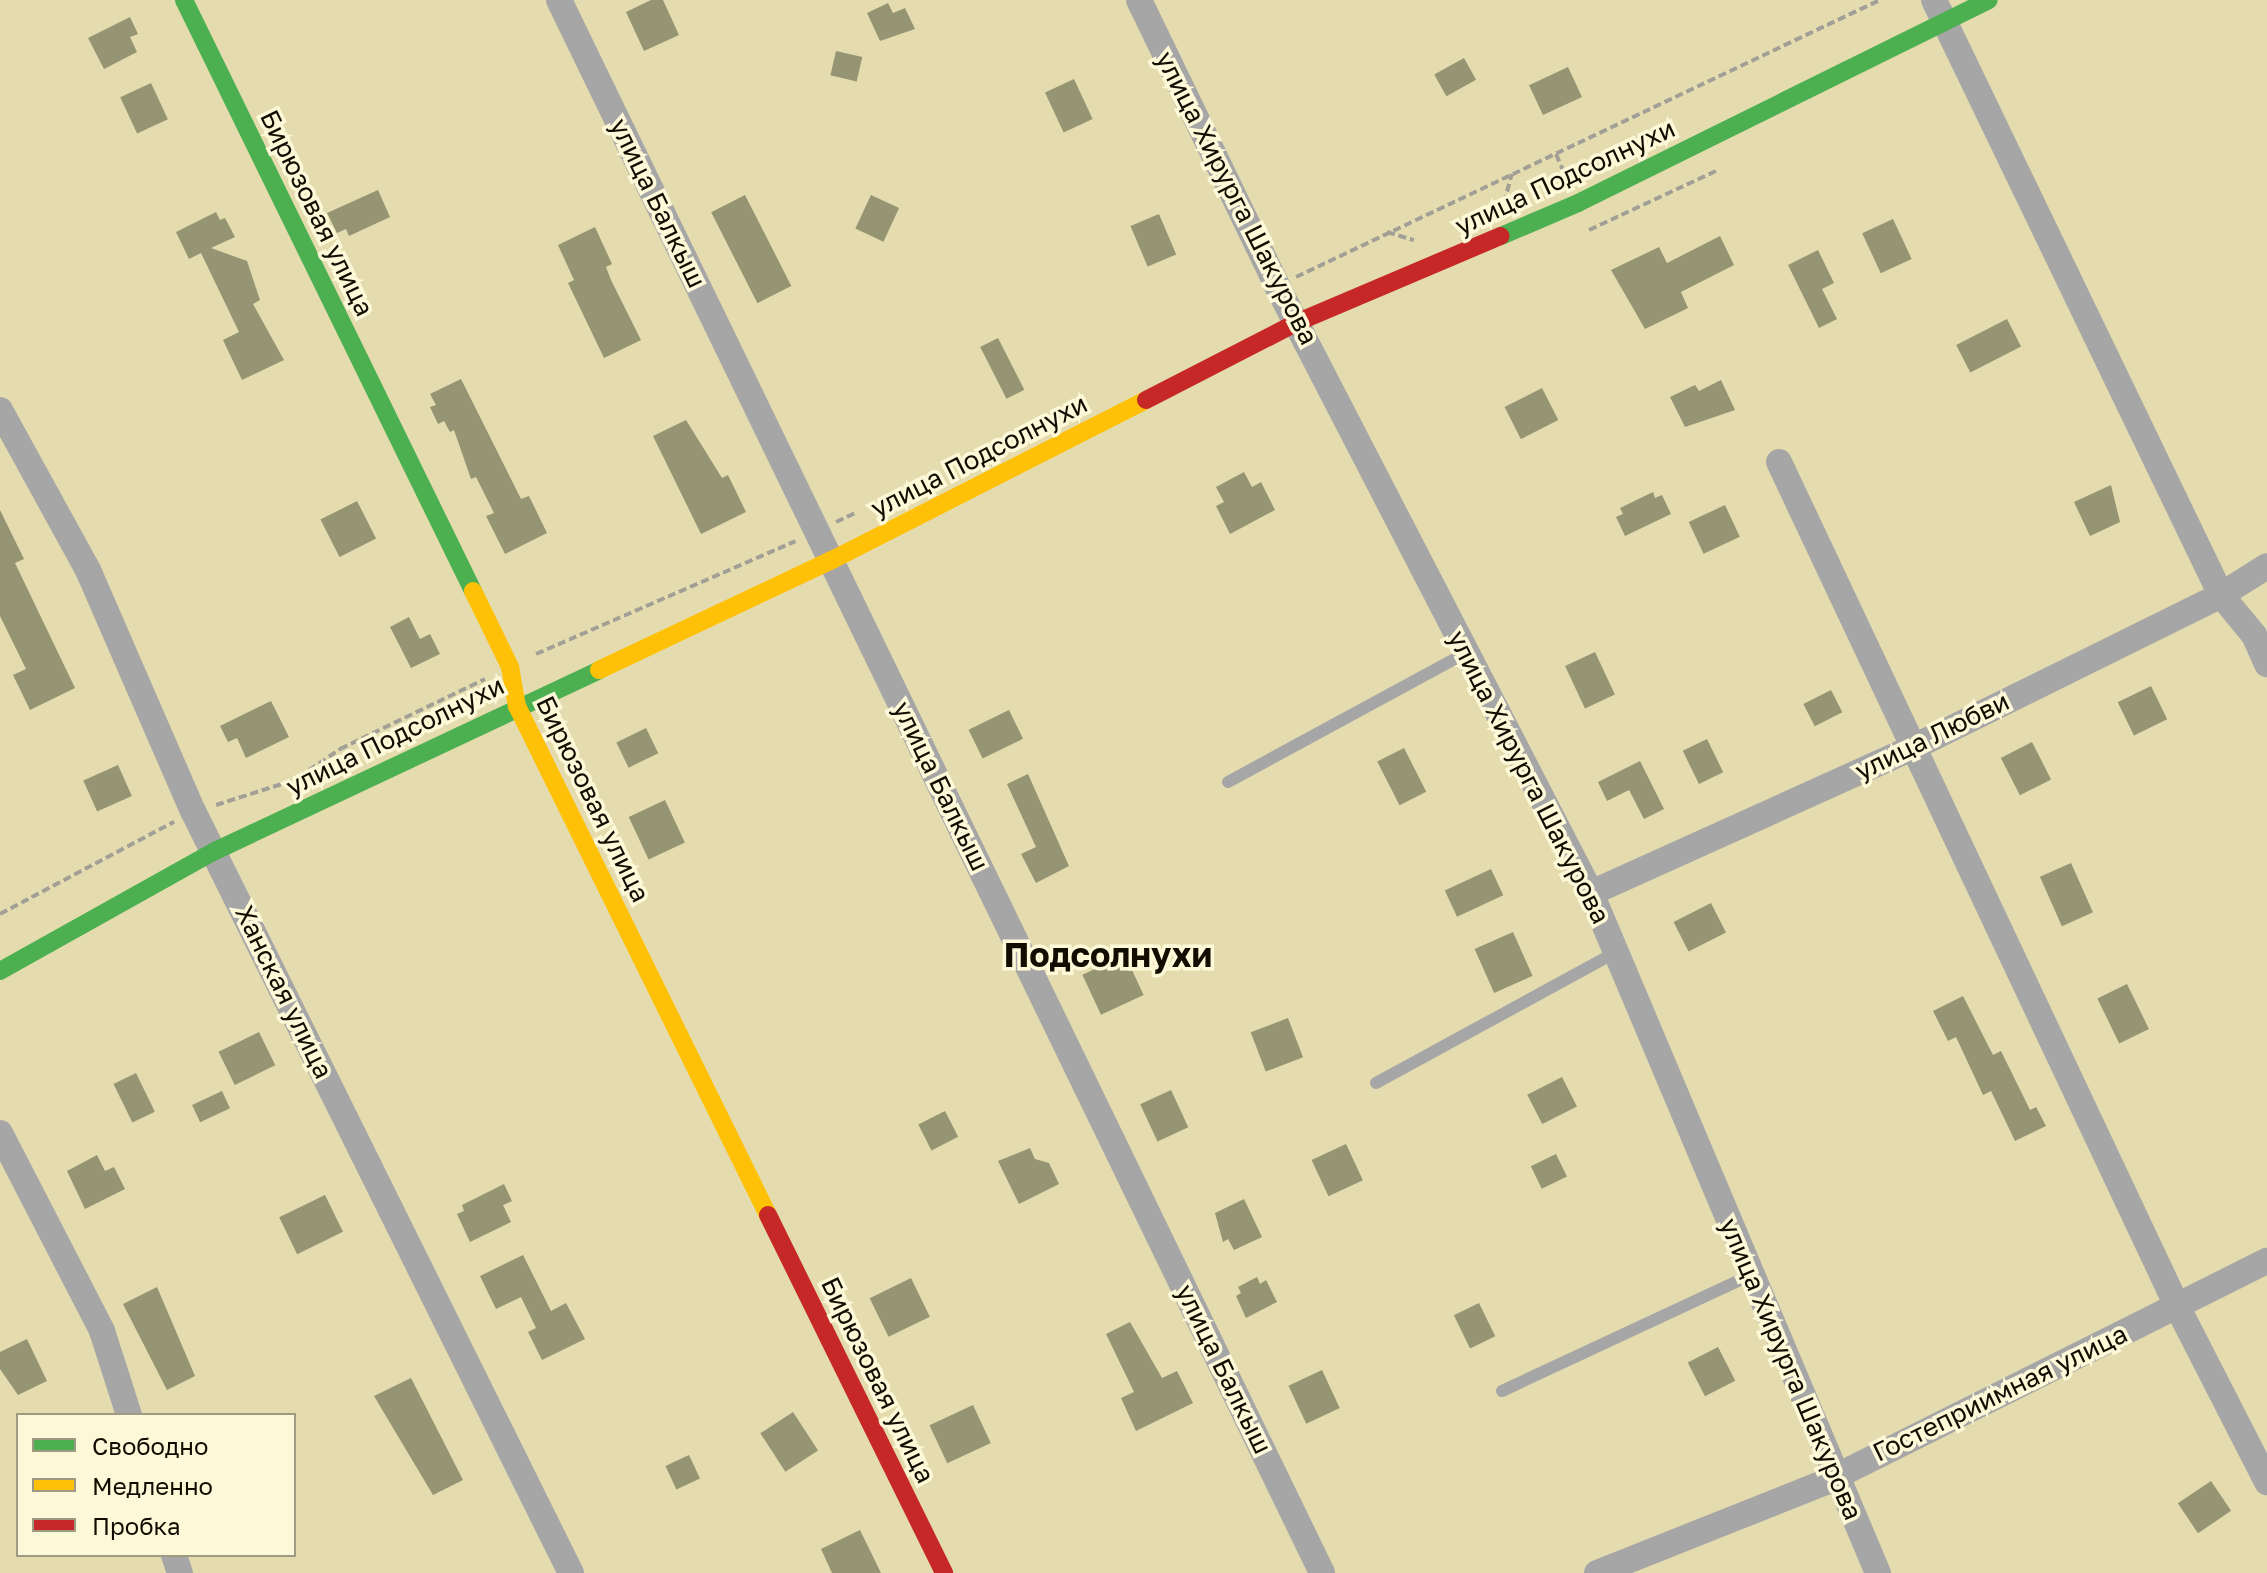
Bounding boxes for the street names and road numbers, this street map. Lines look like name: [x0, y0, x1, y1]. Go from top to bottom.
street label: улица Хирурга Шакурова: [1149, 46, 1325, 350]
street label: Бирюзовая улица: [254, 105, 380, 321]
street label: улица Подсолнухи: [1450, 112, 1680, 242]
street label: улица Балкыш: [603, 113, 713, 293]
street label: улица Подсолнухи: [866, 388, 1092, 524]
street label: улица Хирурга Шакурова: [1441, 625, 1617, 929]
street label: улица Подсолнухи: [281, 670, 509, 802]
street label: улица Любви: [1850, 685, 2014, 787]
street label: Бирюзовая улица: [530, 691, 656, 907]
street label: улица Балкыш: [886, 696, 996, 876]
street label: Ханская улица: [229, 900, 339, 1084]
street label: улица Хирурга Шакурова: [1713, 1213, 1869, 1525]
street label: Бирюзовая улица: [815, 1272, 941, 1488]
street label: улица Балкыш: [1169, 1279, 1279, 1459]
street label: Гостеприимная улица: [1868, 1318, 2132, 1468]

